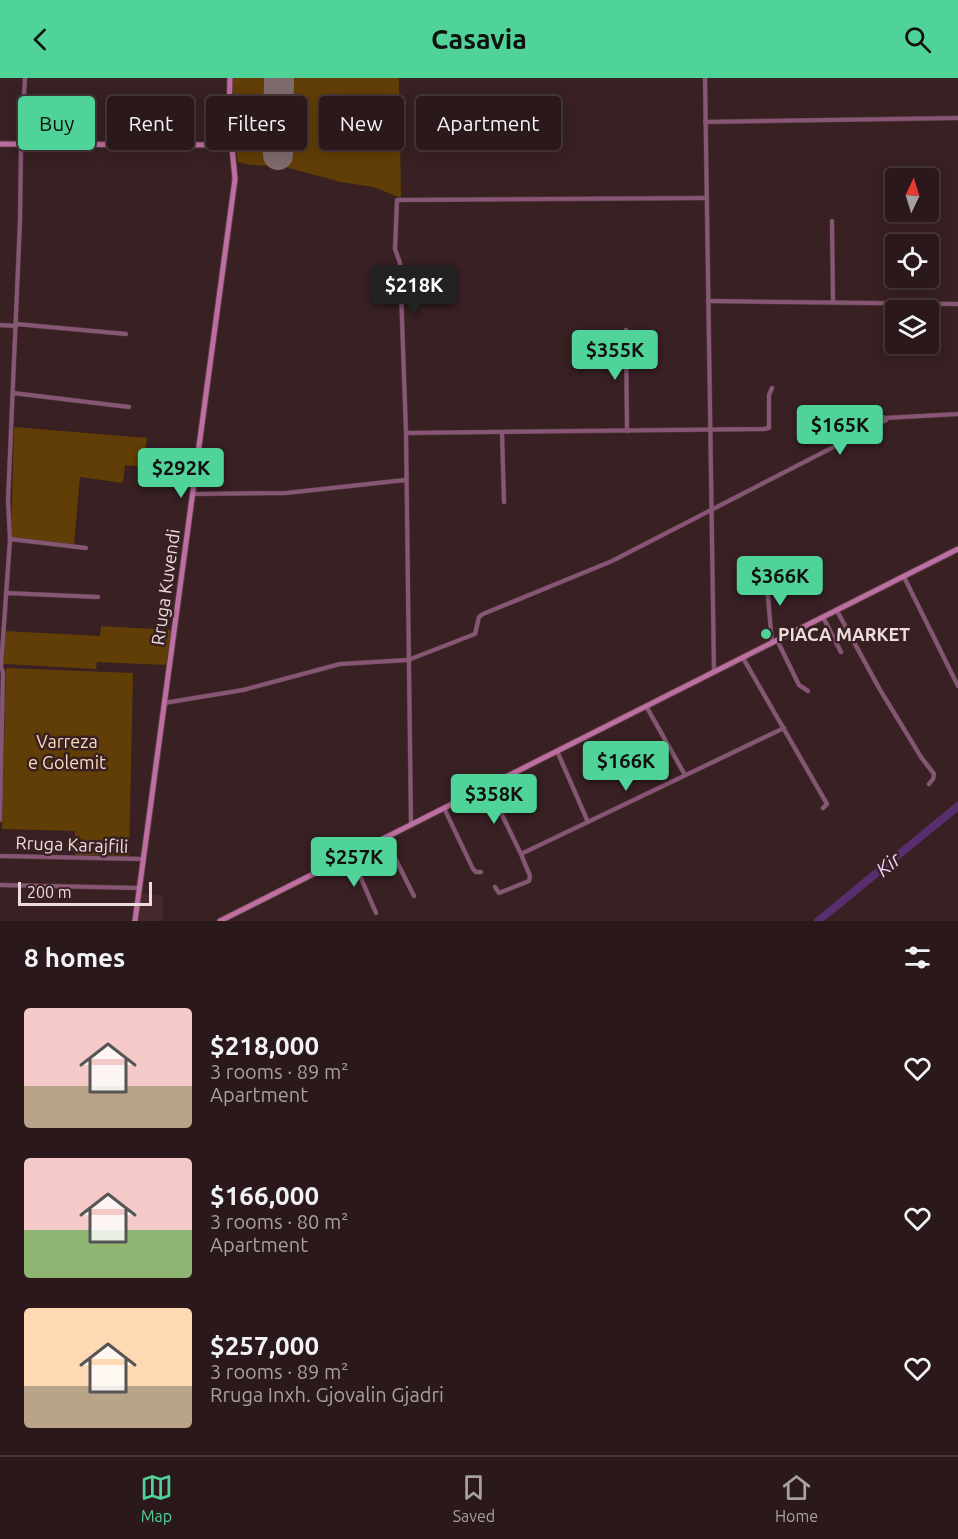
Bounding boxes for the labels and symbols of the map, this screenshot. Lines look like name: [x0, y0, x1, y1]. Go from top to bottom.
north arrow: [885, 168, 939, 222]
pin: $218K: [372, 265, 456, 316]
pin: $355K: [573, 330, 657, 381]
pin: $165K: [798, 405, 882, 456]
pin: $292K: [139, 448, 223, 499]
street label: Rruga Kuvendi: [147, 528, 183, 646]
pin: $366K: [738, 556, 822, 607]
place label: PIACA MARKET: [778, 624, 910, 644]
marker: PIACA MARKET: [759, 627, 773, 641]
park label: Varreza e Golemit: [28, 731, 106, 772]
pin: $166K: [584, 741, 668, 792]
pin: $358K: [452, 774, 536, 825]
street label: Rruga Karajfili: [15, 832, 129, 856]
pin: $257K: [312, 837, 396, 888]
water label: Kir: [871, 846, 906, 881]
scale bar: [18, 879, 152, 906]

